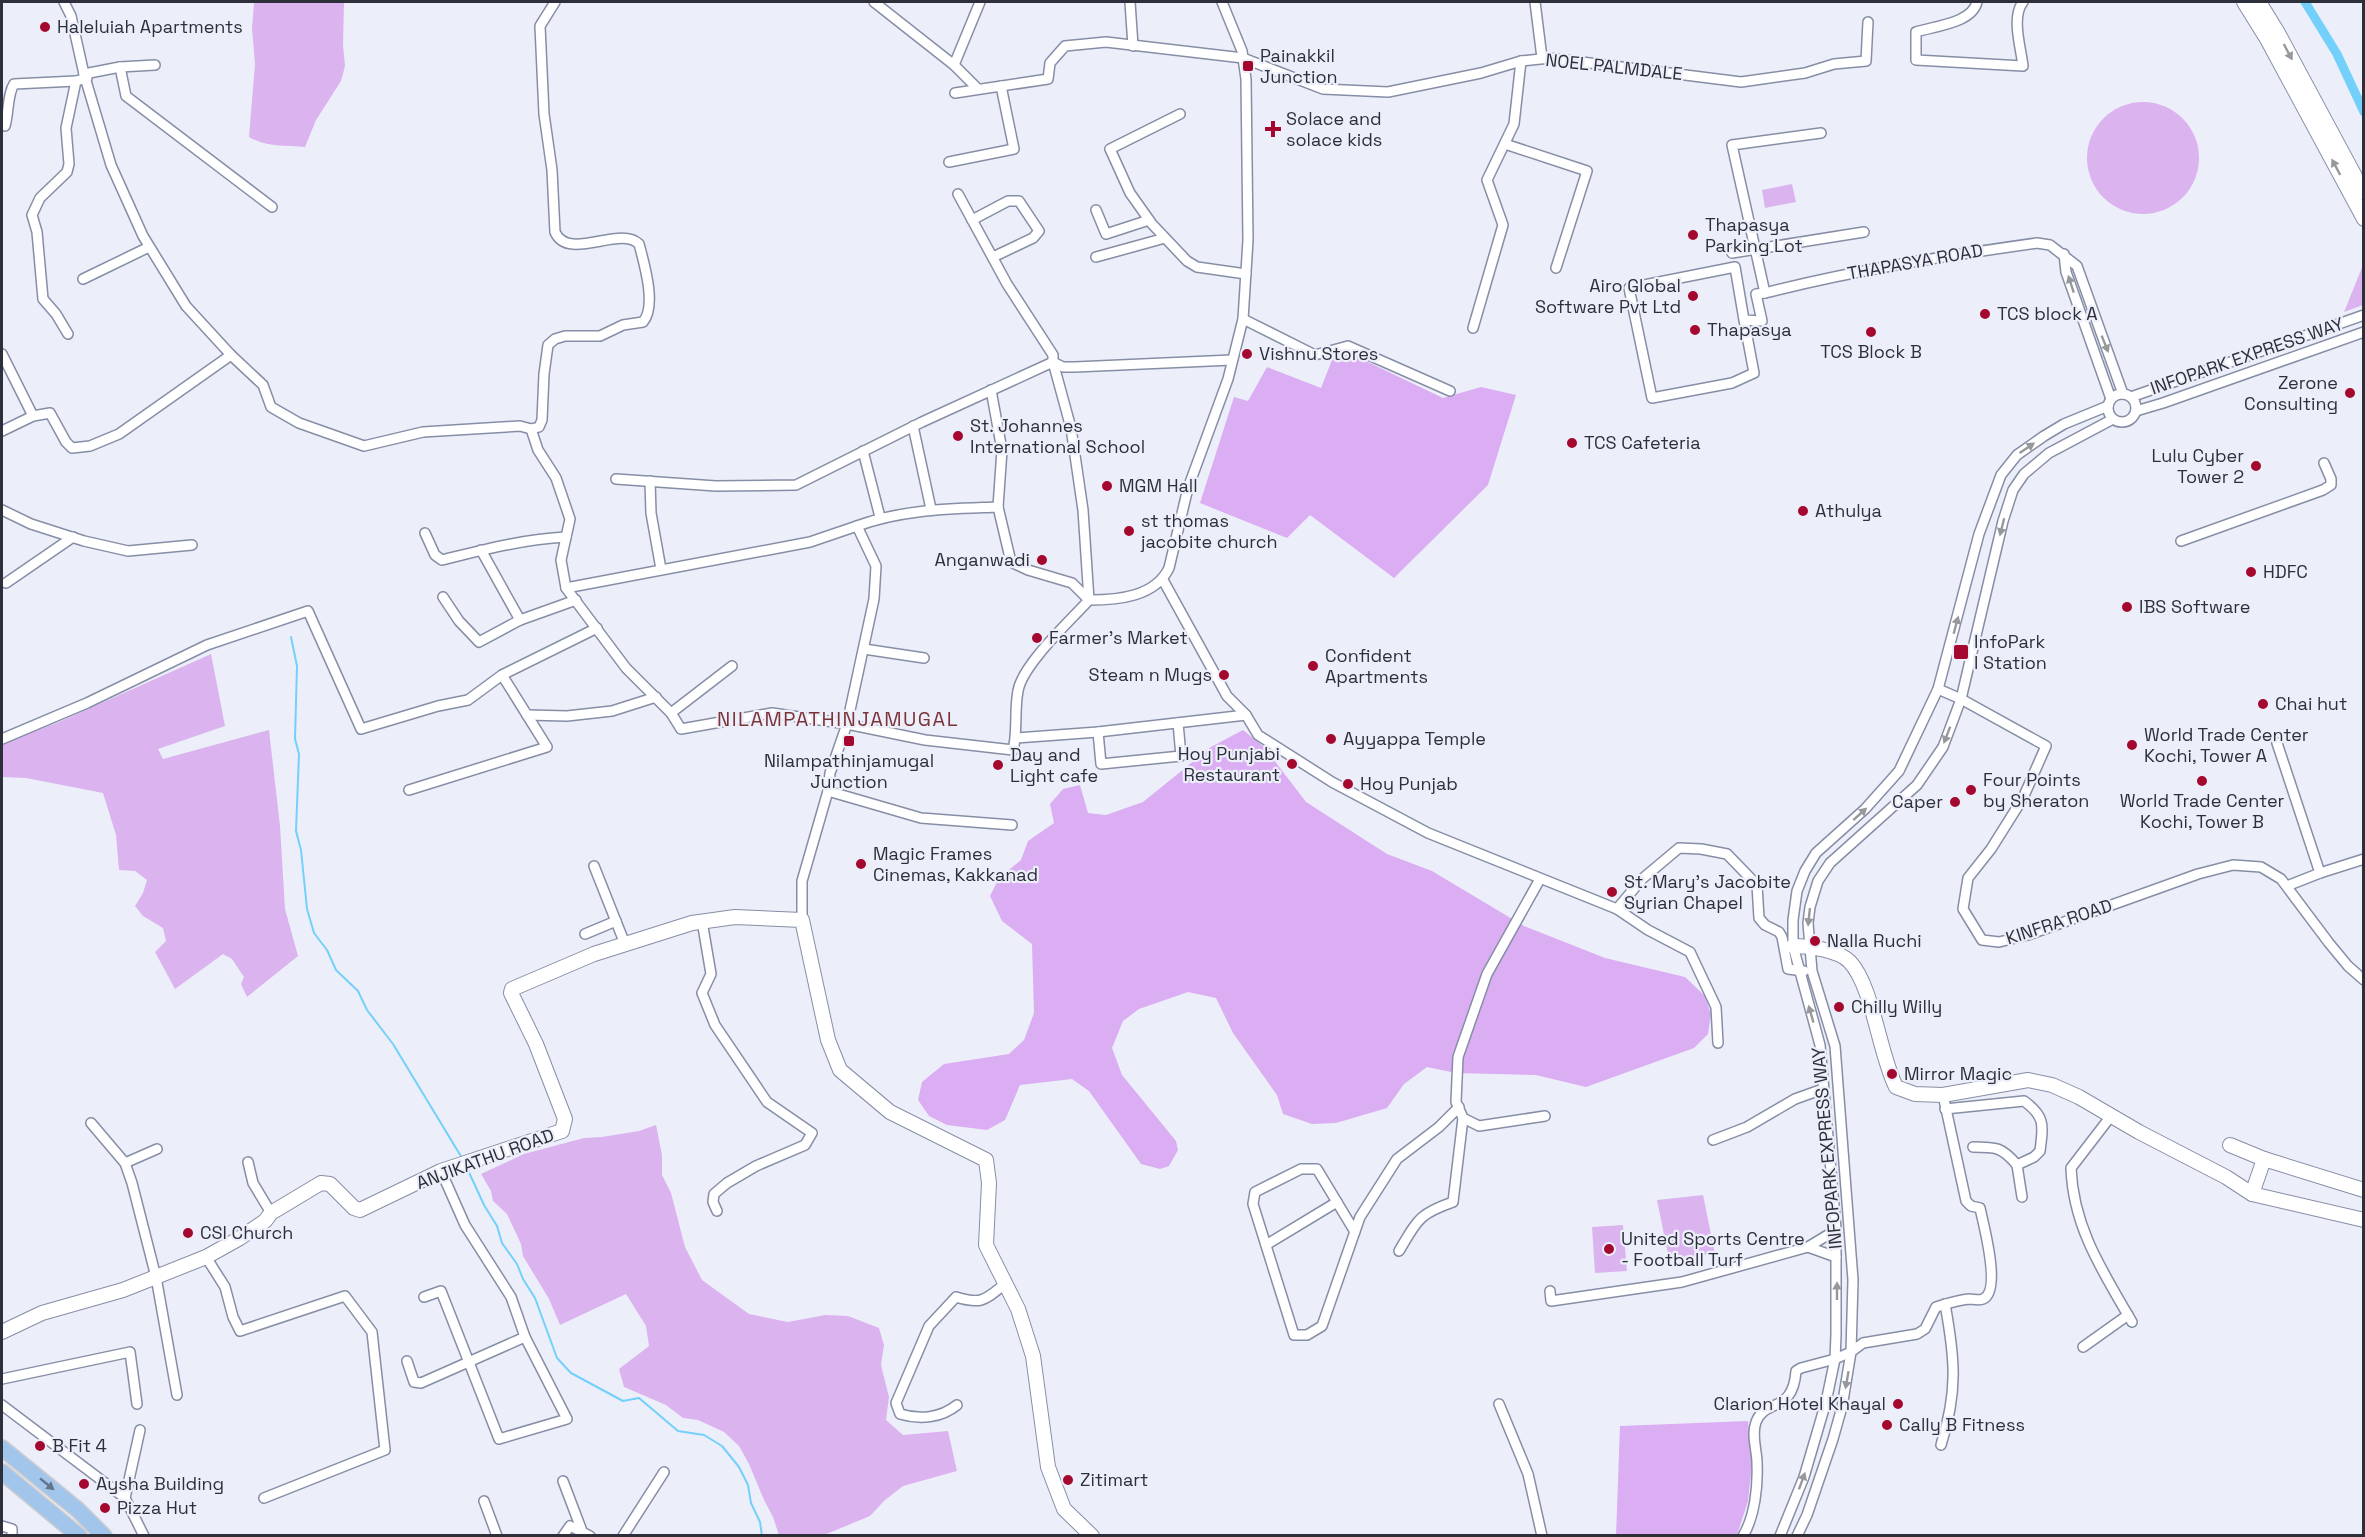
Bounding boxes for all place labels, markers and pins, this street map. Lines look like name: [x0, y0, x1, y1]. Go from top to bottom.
place label: Haleluiah Apartments: [57, 15, 243, 38]
marker: Haleluiah Apartments: [38, 20, 52, 34]
place label: Painakkil Junction: [1260, 44, 1338, 88]
marker: Painakkil Junction: [1241, 59, 1255, 73]
place label: Solace and solace kids: [1286, 107, 1382, 151]
marker: Solace and solace kids: [1264, 120, 1282, 138]
place label: Thapasya Parking Lot: [1705, 213, 1803, 257]
marker: Thapasya Parking Lot: [1686, 228, 1700, 242]
place label: Airo Global Software Pvt Ltd: [1535, 274, 1681, 318]
marker: Airo Global Software Pvt Ltd: [1686, 289, 1700, 303]
place label: TCS block A: [1997, 302, 2098, 325]
marker: TCS block A: [1978, 307, 1992, 321]
place label: Thapasya: [1707, 318, 1792, 341]
marker: Thapasya: [1688, 323, 1702, 337]
marker: TCS Block B: [1864, 325, 1878, 339]
place label: TCS Block B: [1820, 340, 1922, 363]
place label: Vishnu Stores: [1259, 342, 1378, 365]
marker: Vishnu Stores: [1240, 347, 1254, 361]
place label: Zerone Consulting: [2244, 371, 2338, 415]
marker: Zerone Consulting: [2343, 386, 2357, 400]
place label: St. Johannes International School: [970, 414, 1145, 458]
marker: St. Johannes International School: [951, 429, 965, 443]
place label: TCS Cafeteria: [1584, 431, 1701, 454]
marker: TCS Cafeteria: [1565, 436, 1579, 450]
place label: Lulu Cyber Tower 2: [2152, 444, 2244, 488]
marker: Lulu Cyber Tower 2: [2249, 459, 2263, 473]
place label: MGM Hall: [1119, 474, 1198, 497]
marker: MGM Hall: [1100, 479, 1114, 493]
place label: Athulya: [1815, 499, 1882, 522]
marker: Athulya: [1796, 504, 1810, 518]
place label: st thomas jacobite church: [1140, 509, 1278, 553]
marker: st thomas jacobite church: [1122, 524, 1136, 538]
place label: Anganwadi: [934, 548, 1030, 571]
marker: Anganwadi: [1035, 553, 1049, 567]
place label: HDFC: [2263, 560, 2308, 583]
marker: HDFC: [2244, 565, 2258, 579]
place label: IBS Software: [2139, 595, 2250, 618]
marker: IBS Software: [2120, 600, 2134, 614]
place label: Farmer's Market: [1049, 626, 1188, 649]
place label: InfoPark I Station: [1974, 630, 2047, 674]
marker: Farmer's Market: [1030, 631, 1044, 645]
marker: InfoPark I Station: [1952, 643, 1970, 661]
place label: Confident Apartments: [1325, 644, 1428, 688]
marker: Confident Apartments: [1306, 659, 1320, 673]
place label: Steam n Mugs: [1089, 663, 1212, 686]
marker: Steam n Mugs: [1217, 668, 1231, 682]
place label: Chai hut: [2275, 692, 2347, 715]
marker: Chai hut: [2256, 697, 2270, 711]
place label: World Trade Center Kochi, Tower A: [2144, 723, 2309, 767]
place label: Ayyappa Temple: [1343, 727, 1486, 750]
marker: Ayyappa Temple: [1324, 732, 1338, 746]
marker: Nilampathinjamugal Junction: [842, 734, 856, 748]
marker: World Trade Center Kochi, Tower A: [2125, 738, 2139, 752]
place label: Hoy Punjabi Restaurant: [1178, 742, 1280, 786]
place label: Day and Light cafe: [1010, 743, 1098, 787]
place label: Nilampathinjamugal Junction: [764, 749, 934, 793]
marker: Hoy Punjabi Restaurant: [1285, 757, 1299, 771]
marker: Day and Light cafe: [991, 758, 1005, 772]
place label: Four Points by Sheraton: [1983, 768, 2089, 812]
place label: Hoy Punjab: [1360, 772, 1458, 795]
marker: World Trade Center Kochi, Tower B: [2195, 774, 2209, 788]
marker: Hoy Punjab: [1341, 777, 1355, 791]
marker: Four Points by Sheraton: [1964, 783, 1978, 797]
place label: World Trade Center Kochi, Tower B: [2120, 789, 2285, 833]
place label: Caper: [1892, 790, 1943, 813]
marker: Caper: [1948, 795, 1962, 809]
place label: Magic Frames Cinemas, Kakkanad: [873, 842, 1038, 886]
marker: Magic Frames Cinemas, Kakkanad: [854, 857, 868, 871]
place label: St. Mary's Jacobite Syrian Chapel: [1624, 870, 1791, 914]
marker: St. Mary's Jacobite Syrian Chapel: [1605, 885, 1619, 899]
place label: Nalla Ruchi: [1827, 929, 1922, 952]
marker: Nalla Ruchi: [1808, 934, 1822, 948]
place label: Chilly Willy: [1851, 995, 1942, 1018]
marker: Chilly Willy: [1832, 1000, 1846, 1014]
place label: Mirror Magic: [1904, 1062, 2012, 1085]
marker: Mirror Magic: [1885, 1067, 1899, 1081]
place label: CSI Church: [200, 1221, 293, 1244]
marker: CSI Church: [181, 1226, 195, 1240]
place label: United Sports Centre - Football Turf: [1621, 1227, 1805, 1271]
marker: United Sports Centre - Football Turf: [1602, 1242, 1616, 1256]
place label: Clarion Hotel Khayal: [1714, 1392, 1886, 1415]
marker: Clarion Hotel Khayal: [1891, 1397, 1905, 1411]
place label: Cally B Fitness: [1899, 1413, 2025, 1436]
marker: Cally B Fitness: [1880, 1418, 1894, 1432]
place label: B Fit 4: [52, 1434, 107, 1457]
marker: B Fit 4: [33, 1439, 47, 1453]
place label: Zitimart: [1080, 1468, 1148, 1491]
place label: Aysha Building: [96, 1472, 224, 1495]
marker: Zitimart: [1061, 1473, 1075, 1487]
marker: Aysha Building: [77, 1477, 91, 1491]
place label: Pizza Hut: [117, 1496, 197, 1519]
marker: Pizza Hut: [98, 1501, 112, 1515]

